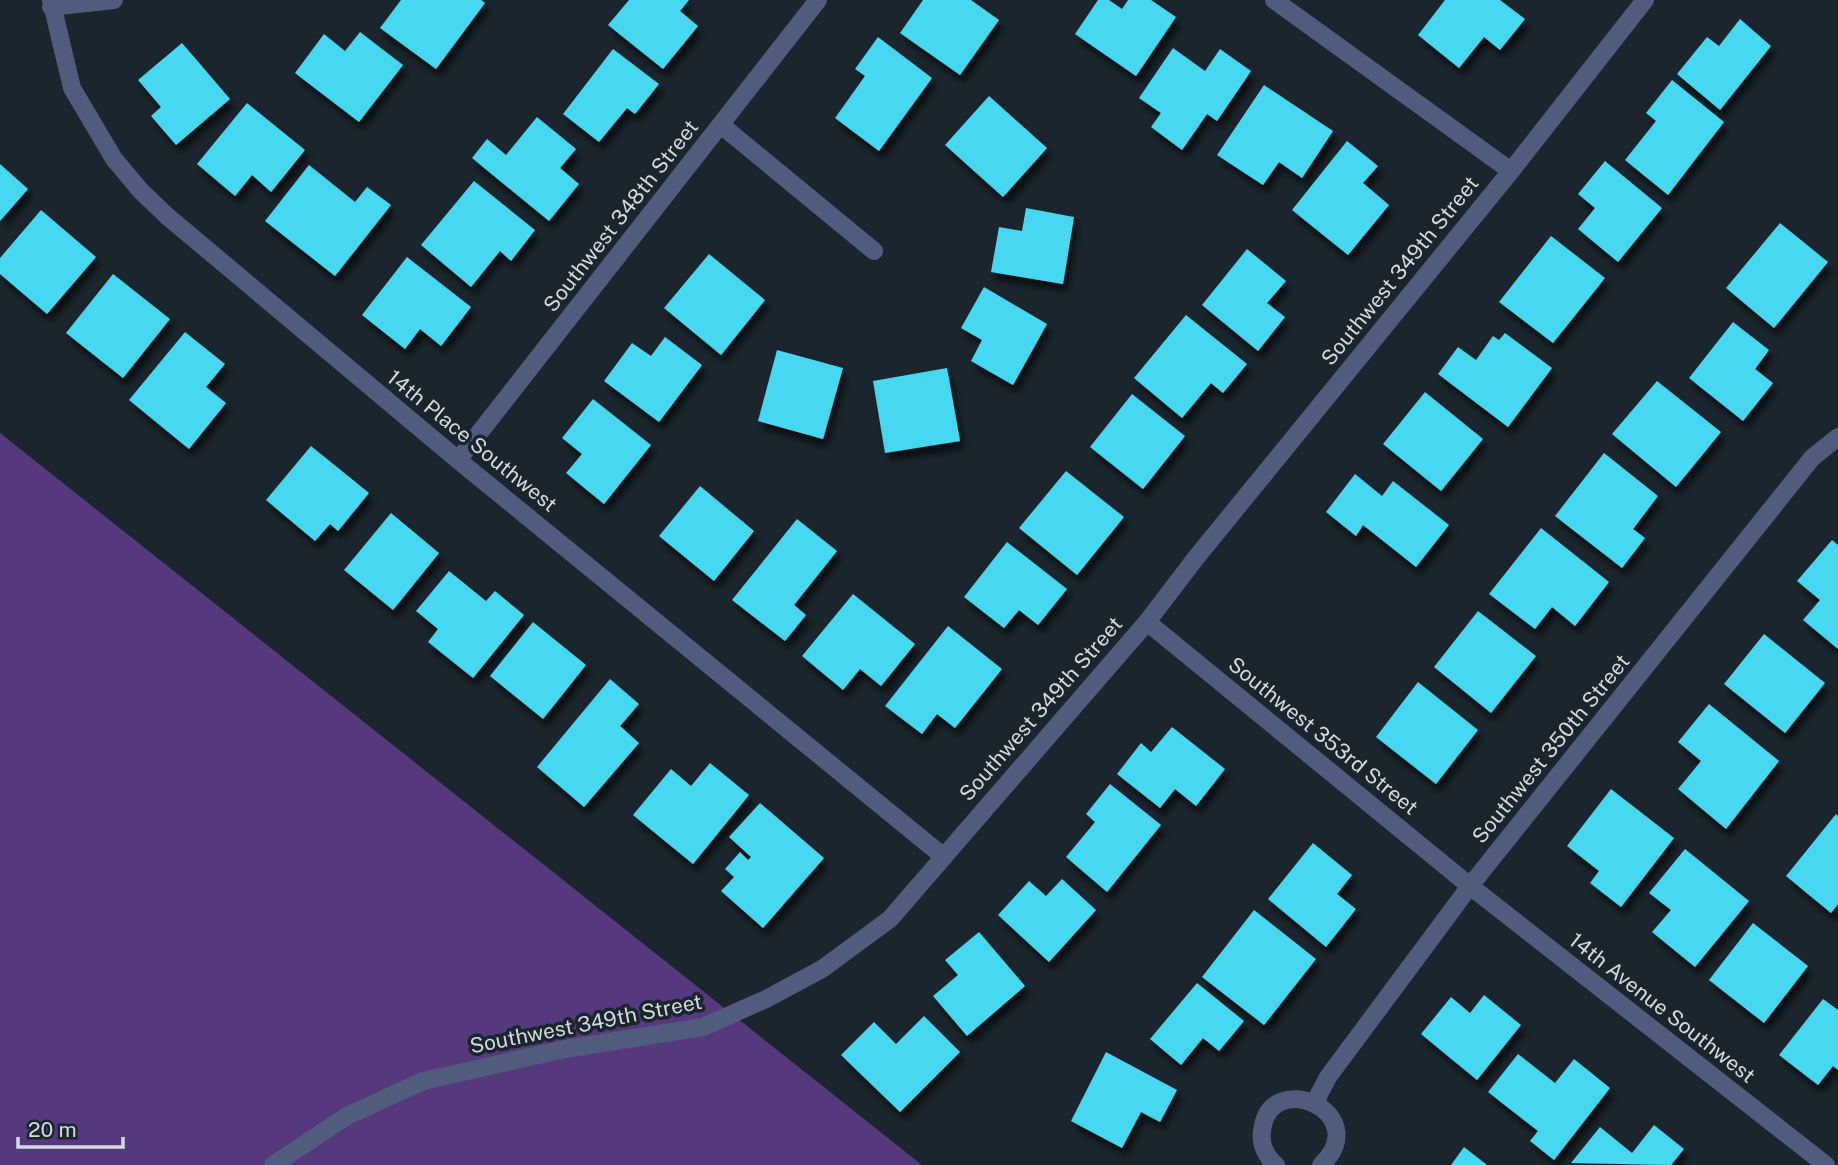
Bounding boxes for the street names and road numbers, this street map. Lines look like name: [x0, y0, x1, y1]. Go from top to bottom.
street label: Southwest 348th Street: [538, 115, 703, 317]
street label: Southwest 349th Street: [1316, 171, 1484, 370]
street label: 14th Place Southwest: [382, 364, 562, 517]
street label: Southwest 349th Street: [954, 611, 1127, 806]
street label: Southwest 350th Street: [1467, 649, 1635, 848]
street label: Southwest 353rd Street: [1224, 651, 1423, 820]
street label: 14th Avenue Southwest: [1564, 927, 1760, 1088]
street label: Southwest 349th Street: [468, 989, 704, 1058]

